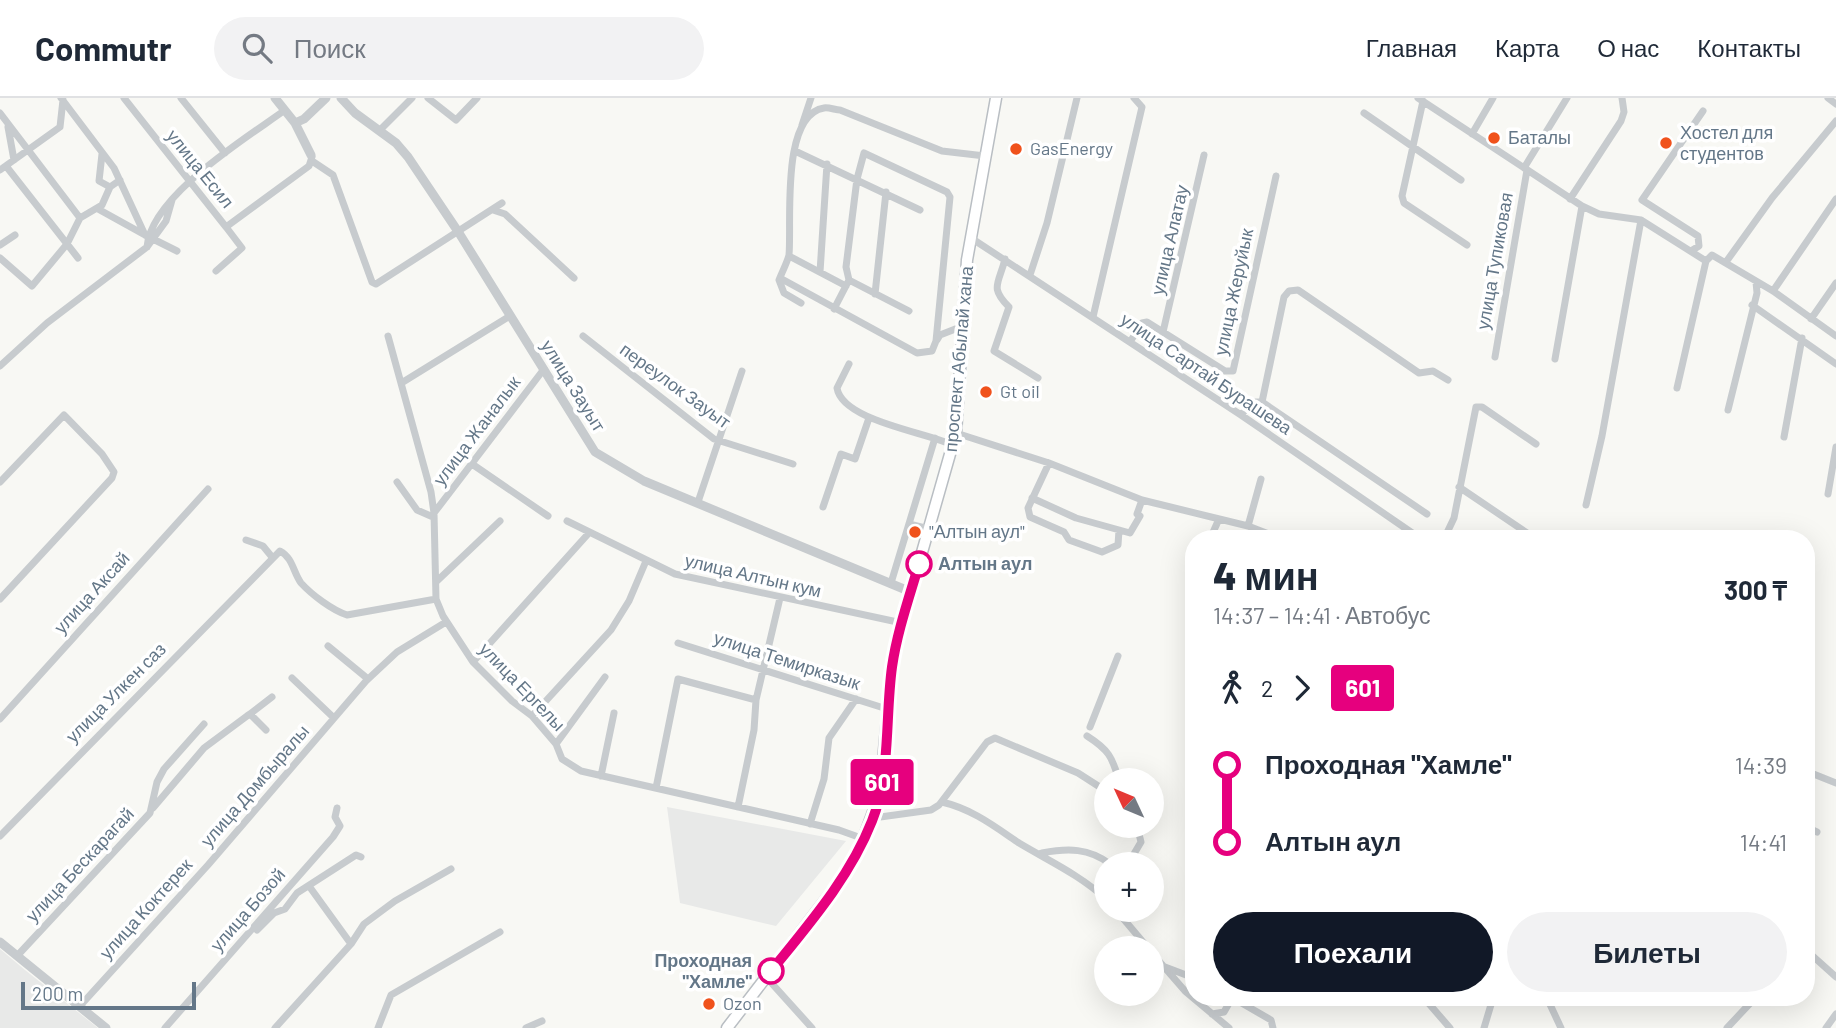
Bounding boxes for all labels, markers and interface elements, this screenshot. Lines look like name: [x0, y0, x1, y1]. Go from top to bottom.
search box: [214, 17, 704, 80]
text: Commutr: [35, 28, 172, 68]
icon: search: [238, 29, 276, 67]
text: Поиск: [294, 32, 366, 63]
text: Главная: [1366, 33, 1457, 62]
text: Карта: [1495, 33, 1559, 62]
text: О нас: [1597, 33, 1659, 62]
text: Контакты: [1697, 33, 1801, 62]
place label: Хостел для студентов: [1680, 121, 1773, 164]
street label: улица Есил: [163, 125, 239, 212]
place label: Баталы: [1508, 126, 1571, 148]
marker: Баталы: [1486, 130, 1502, 146]
marker: Хостел для студентов: [1658, 135, 1674, 151]
place label: GasEnergy: [1030, 137, 1113, 159]
marker: GasEnergy: [1008, 141, 1024, 157]
street label: улица Алатау: [1146, 183, 1192, 297]
street label: улица Тупиковая: [1471, 190, 1517, 331]
street label: улица Жеруйык: [1209, 226, 1257, 357]
street label: проспект Абылай хана: [939, 264, 977, 453]
street label: улица Сартай Бурашева: [1117, 308, 1297, 439]
street label: улица Зауыт: [537, 336, 611, 435]
street label: переулок Зауыт: [616, 338, 735, 433]
street label: улица Жаналык: [428, 371, 525, 489]
place label: Gt oil: [1000, 380, 1040, 402]
marker: Gt oil: [978, 384, 994, 400]
place label: "Алтын аул": [929, 520, 1025, 542]
marker: "Алтын аул": [907, 524, 923, 540]
street label: улица Аксай: [49, 547, 134, 638]
street label: улица Алтын кум: [683, 549, 824, 601]
marker: Алтын аул: [906, 551, 932, 577]
place label: Алтын аул: [938, 552, 1032, 574]
text: 4 мин: [1213, 552, 1319, 598]
text: 300 ₸: [1724, 574, 1787, 605]
text: 14:37 – 14:41 · Автобус: [1213, 601, 1430, 629]
street label: улица Темирказык: [711, 626, 863, 694]
street label: улица Улкен саз: [61, 638, 170, 747]
street label: улица Ергелы: [475, 638, 570, 735]
icon: walk: [1213, 669, 1251, 707]
icon: forward: [1283, 669, 1321, 707]
text: 601: [1345, 673, 1380, 702]
text: 2: [1261, 674, 1273, 702]
street label: улица Домбыралы: [195, 720, 313, 851]
text: Проходная "Хамле": [1265, 748, 1512, 779]
text: 14:39: [1735, 751, 1787, 779]
line badge: 601: [842, 759, 922, 805]
text: 601: [865, 767, 899, 796]
north arrow: [1094, 768, 1164, 838]
map controls: [1094, 768, 1164, 1006]
street label: улица Бескарагай: [21, 803, 138, 926]
text: Алтын аул: [1265, 825, 1401, 856]
text: 14:41: [1740, 828, 1787, 856]
button: +: [1094, 852, 1164, 922]
street label: улица Коктерек: [94, 853, 196, 963]
street label: улица Бозой: [205, 863, 289, 955]
button: Поехали: [1213, 912, 1493, 992]
button: Билеты: [1507, 912, 1787, 992]
button: −: [1094, 936, 1164, 1006]
place label: Проходная "Хамле": [654, 949, 753, 992]
marker: Проходная "Хамле": [758, 958, 784, 984]
scale bar: [21, 979, 196, 1011]
text: 200 m: [32, 982, 83, 1005]
place label: Ozon: [723, 992, 762, 1014]
marker: Ozon: [701, 996, 717, 1012]

